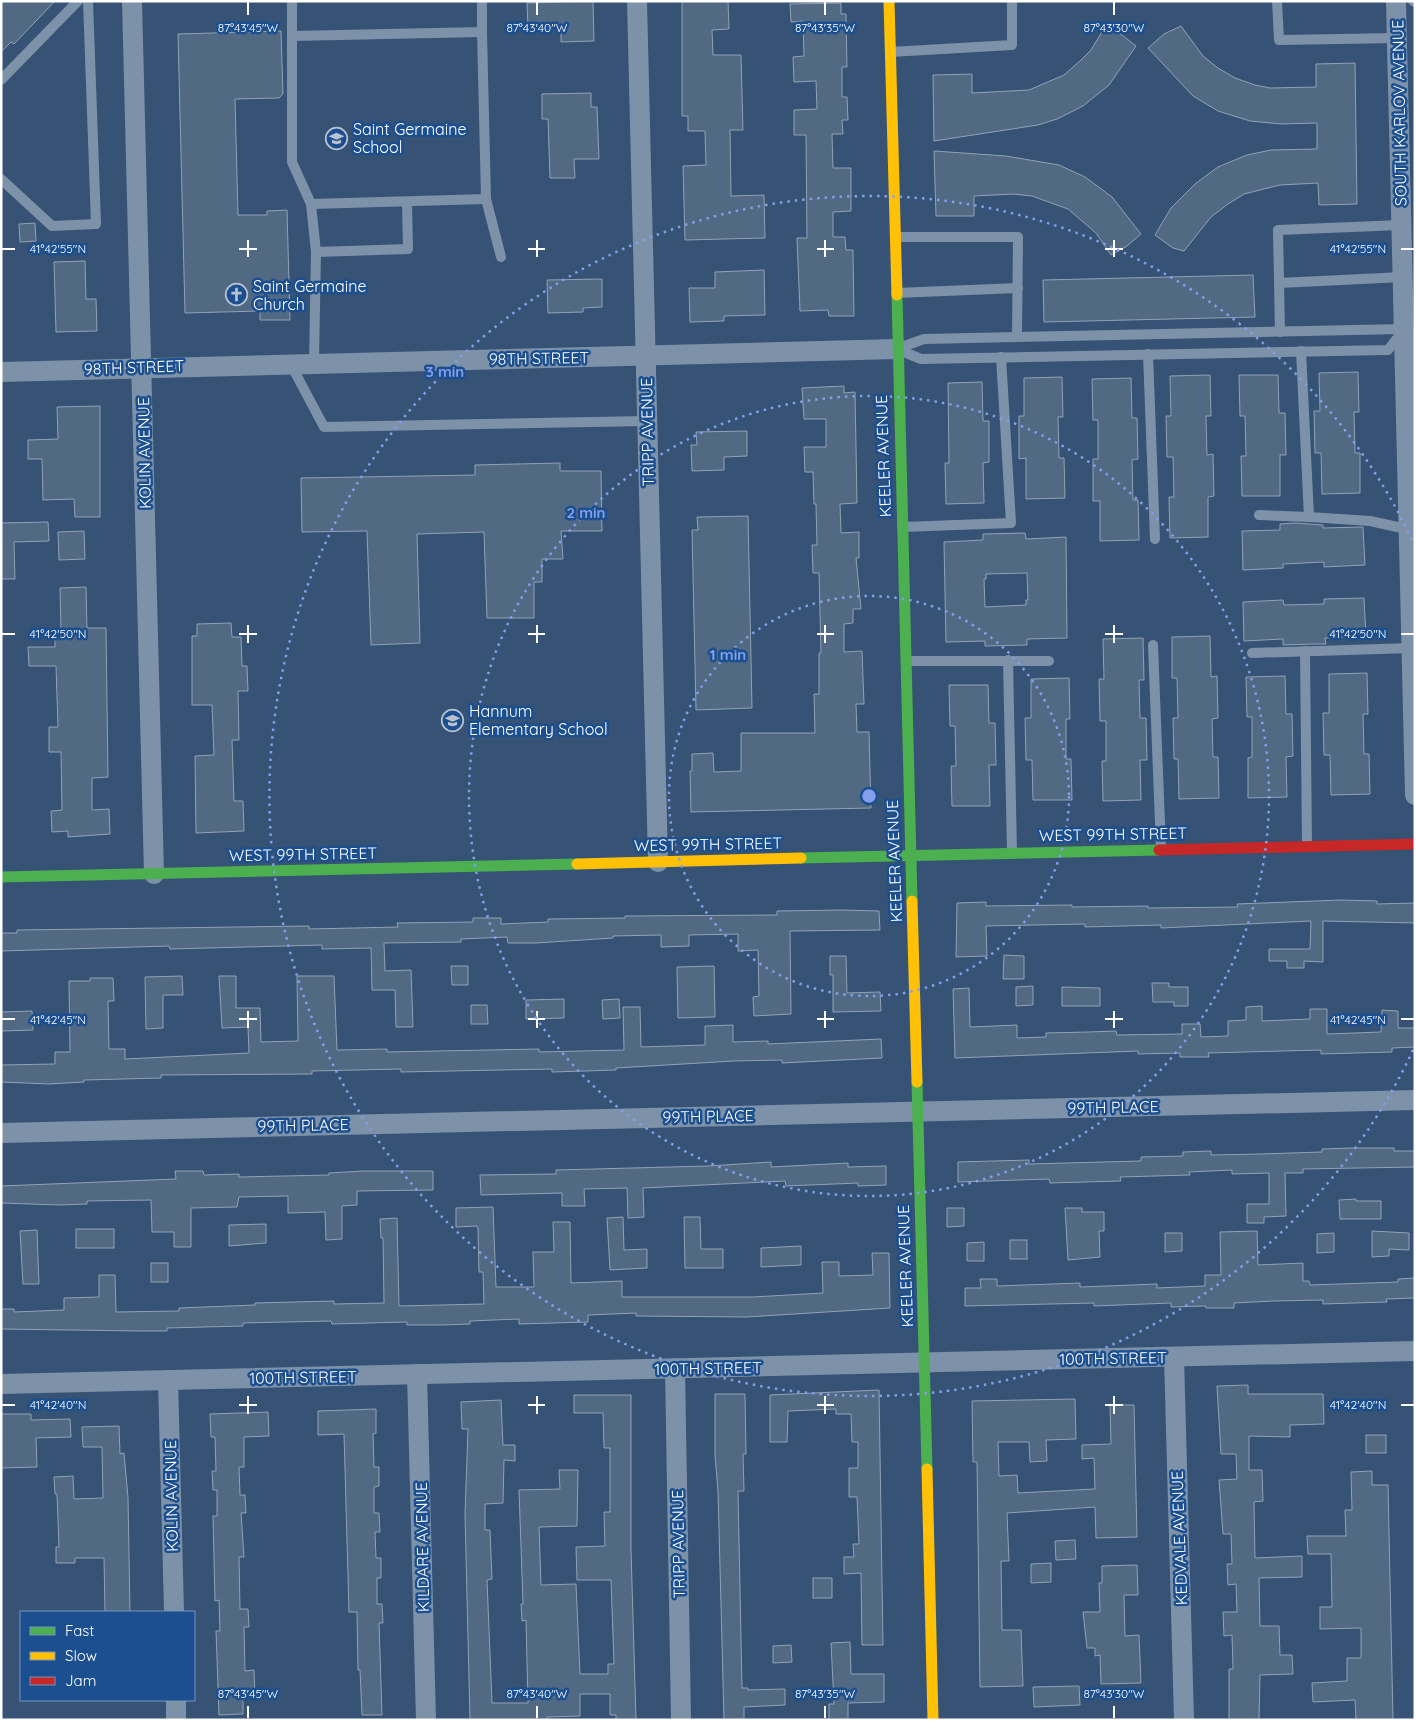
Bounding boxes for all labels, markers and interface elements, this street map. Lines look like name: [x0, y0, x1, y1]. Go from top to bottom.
text: 87°43'45"W: [218, 20, 279, 35]
text: 87°43'40"W: [507, 20, 568, 35]
text: 87°43'35"W: [795, 20, 856, 35]
text: 87°43'30"W: [1084, 20, 1145, 35]
street label: SOUTH KARLOV AVENUE: [1387, 20, 1411, 206]
place label: Saint Germaine School: [353, 119, 466, 157]
school or university icon: Saint Germaine School: [325, 126, 349, 150]
text: 41°42'55"N: [30, 241, 86, 256]
text: 41°42'55"N: [1330, 241, 1386, 256]
place label: Saint Germaine Church: [253, 276, 366, 314]
church icon: Saint Germaine Church: [225, 283, 249, 307]
street label: 98TH STREET: [489, 347, 590, 369]
street label: 98TH STREET: [84, 355, 185, 379]
text: 3 min: [426, 362, 464, 381]
street label: TRIPP AVENUE: [636, 378, 658, 486]
street label: KEELER AVENUE: [871, 394, 895, 518]
street label: KOLIN AVENUE: [133, 397, 155, 509]
text: 2 min: [566, 503, 606, 522]
text: 41°42'50"N: [30, 626, 86, 641]
text: 41°42'50"N: [1330, 626, 1386, 641]
text: 1 min: [710, 645, 746, 664]
place label: Hannum Elementary School: [469, 701, 608, 739]
school or university icon: Hannum Elementary School: [441, 708, 465, 732]
centre of rings: [860, 787, 878, 805]
street label: KEELER AVENUE: [882, 799, 906, 923]
street label: WEST 99TH STREET: [1039, 823, 1188, 845]
street label: WEST 99TH STREET: [634, 833, 783, 855]
street label: WEST 99TH STREET: [229, 843, 378, 865]
text: 41°42'45"N: [30, 1012, 86, 1027]
text: 41°42'45"N: [1330, 1012, 1386, 1027]
street label: 99TH PLACE: [1067, 1096, 1159, 1118]
street label: 99TH PLACE: [662, 1105, 754, 1127]
street label: 99TH PLACE: [257, 1114, 349, 1136]
street label: KEELER AVENUE: [893, 1204, 917, 1328]
street label: 100TH STREET: [1059, 1347, 1167, 1369]
street label: 100TH STREET: [654, 1357, 762, 1379]
street label: 100TH STREET: [249, 1366, 357, 1388]
text: 41°42'40"N: [30, 1397, 86, 1412]
text: 41°42'40"N: [1330, 1397, 1386, 1412]
street label: KOLIN AVENUE: [160, 1440, 182, 1552]
street label: KEDVALE AVENUE: [1167, 1470, 1191, 1606]
street label: KILDARE AVENUE: [411, 1482, 433, 1612]
street label: TRIPP AVENUE: [667, 1490, 689, 1598]
legend: [20, 1611, 195, 1701]
text: Fast: [65, 1621, 94, 1640]
text: Slow: [65, 1646, 97, 1665]
text: Jam: [65, 1671, 96, 1690]
text: 87°43'45"W: [218, 1686, 279, 1701]
text: 87°43'40"W: [507, 1686, 568, 1701]
text: 87°43'35"W: [795, 1686, 856, 1701]
text: 87°43'30"W: [1084, 1686, 1145, 1701]

